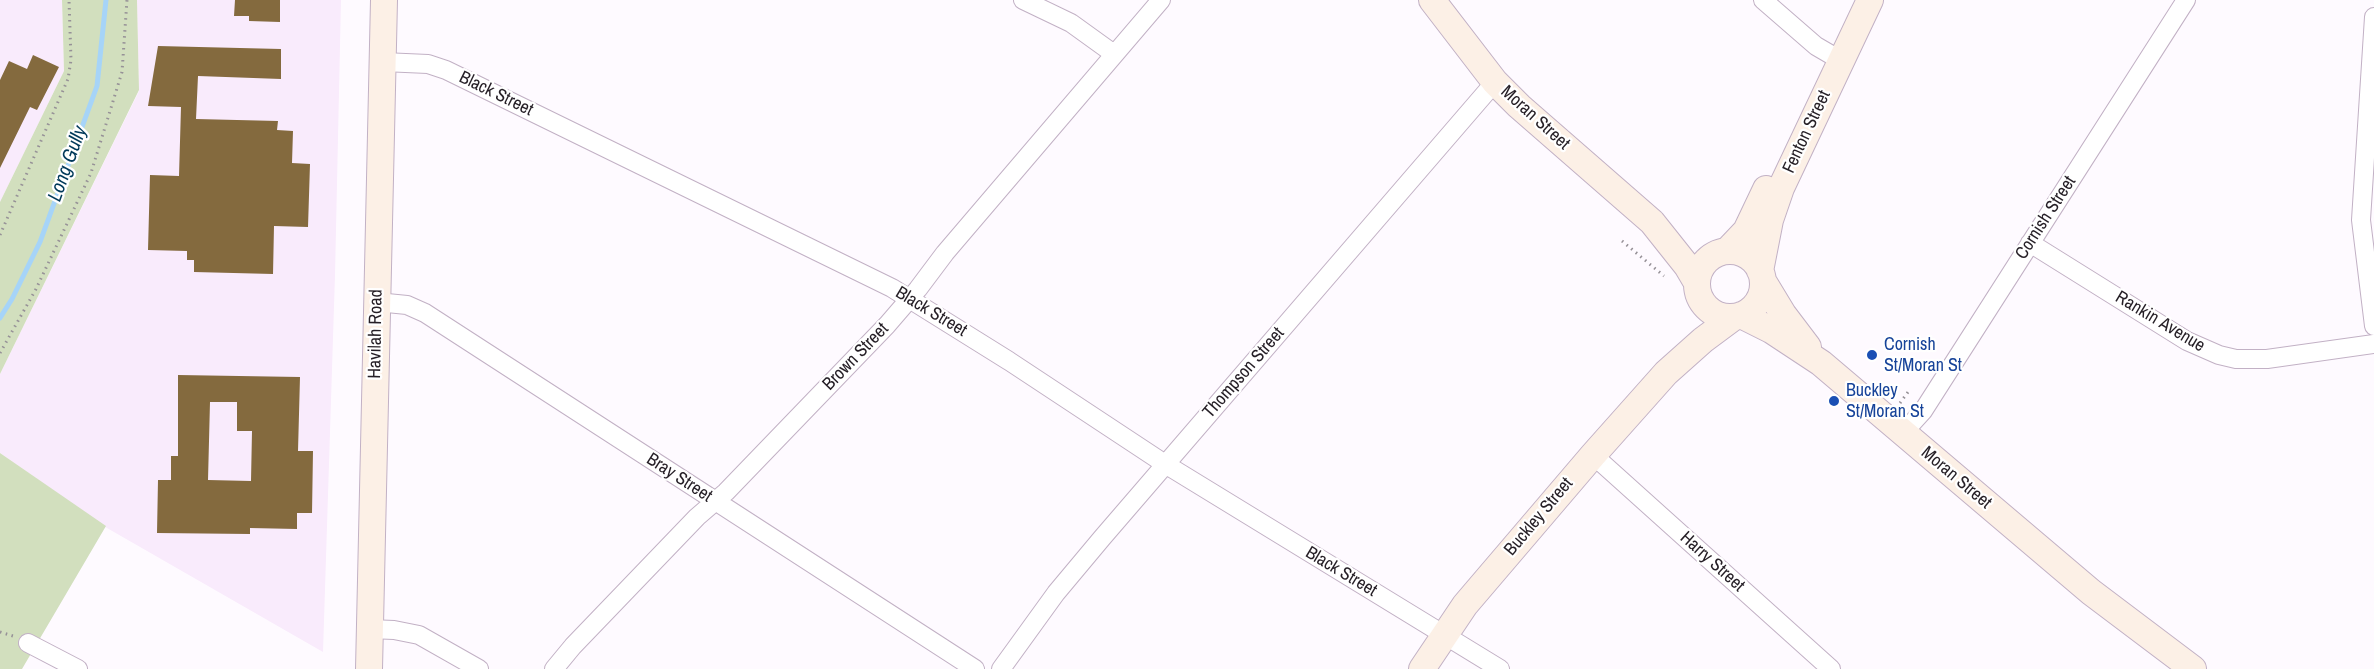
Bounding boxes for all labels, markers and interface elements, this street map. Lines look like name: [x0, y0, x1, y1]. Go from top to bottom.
street label: Black Street: [456, 67, 536, 121]
street label: Moran Street: [1496, 81, 1574, 155]
street label: Fenton Street: [1778, 87, 1836, 177]
water label: Long Gully: [43, 123, 93, 205]
street label: Cornish Street: [2011, 172, 2081, 264]
street label: Black Street: [891, 282, 971, 342]
street label: Rankin Avenue: [2111, 287, 2209, 357]
street label: Havilah Road: [364, 289, 388, 379]
street label: Brown Street: [819, 319, 893, 395]
street label: Thompson Street: [1199, 323, 1289, 423]
place label: Cornish St/Moran St: [1884, 334, 1962, 376]
marker: Cornish St/Moran St: [1865, 348, 1879, 362]
place label: Buckley St/Moran St: [1846, 380, 1924, 422]
marker: Buckley St/Moran St: [1827, 394, 1841, 408]
street label: Moran Street: [1916, 442, 1996, 514]
street label: Bray Street: [642, 449, 716, 507]
street label: Buckley Street: [1500, 474, 1578, 560]
street label: Harry Street: [1675, 527, 1749, 597]
street label: Black Street: [1301, 542, 1381, 602]

